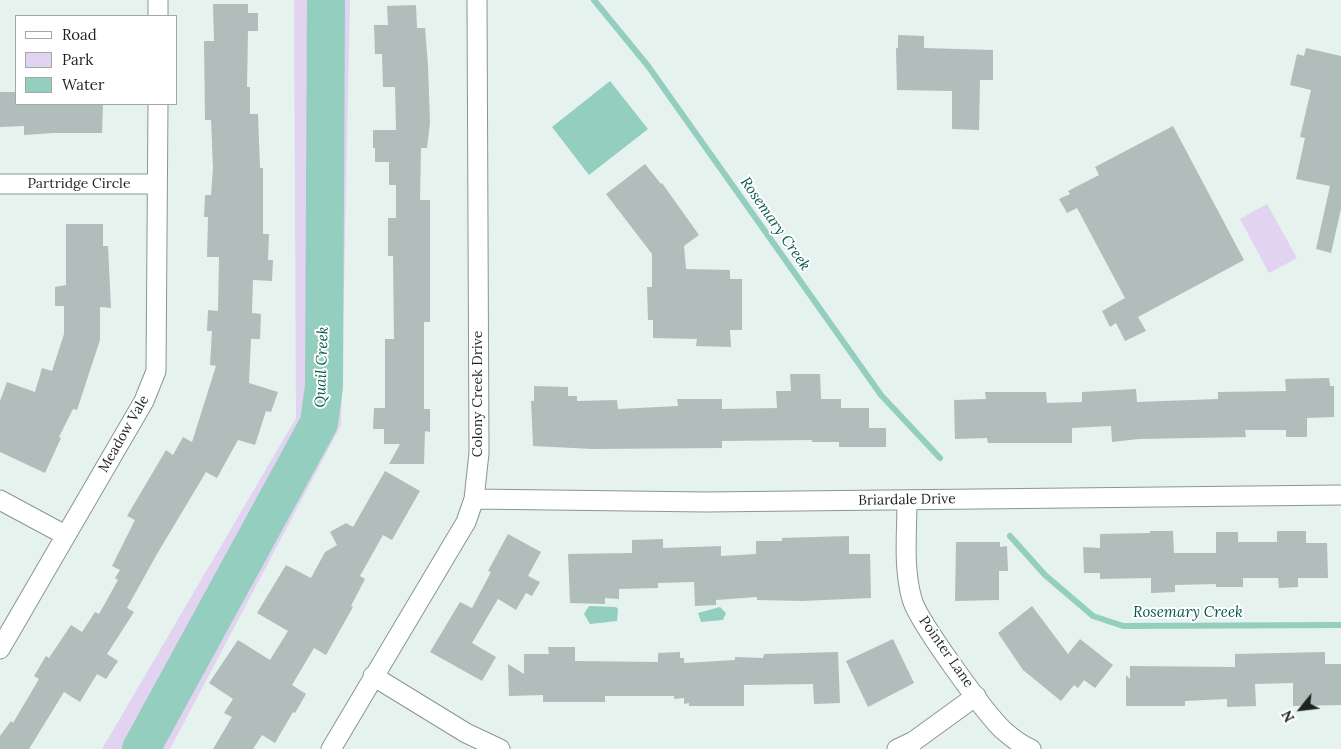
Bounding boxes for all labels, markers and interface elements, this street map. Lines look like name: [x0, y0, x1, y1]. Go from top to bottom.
legend: [15, 15, 178, 105]
text: Road: [62, 25, 97, 44]
text: Park: [62, 50, 93, 69]
text: Water: [62, 75, 104, 94]
water label: Rosemary Creek: [736, 174, 814, 274]
street label: Partridge Circle: [27, 176, 131, 192]
water label: Quail Creek: [312, 326, 332, 408]
street label: Colony Creek Drive: [470, 331, 486, 457]
street label: Meadow Vale: [95, 392, 153, 476]
street label: Briardale Drive: [858, 491, 956, 509]
water label: Rosemary Creek: [1133, 604, 1243, 622]
street label: Pointer Lane: [915, 613, 977, 691]
north arrow: [1276, 684, 1326, 734]
text: N: [1277, 707, 1298, 725]

